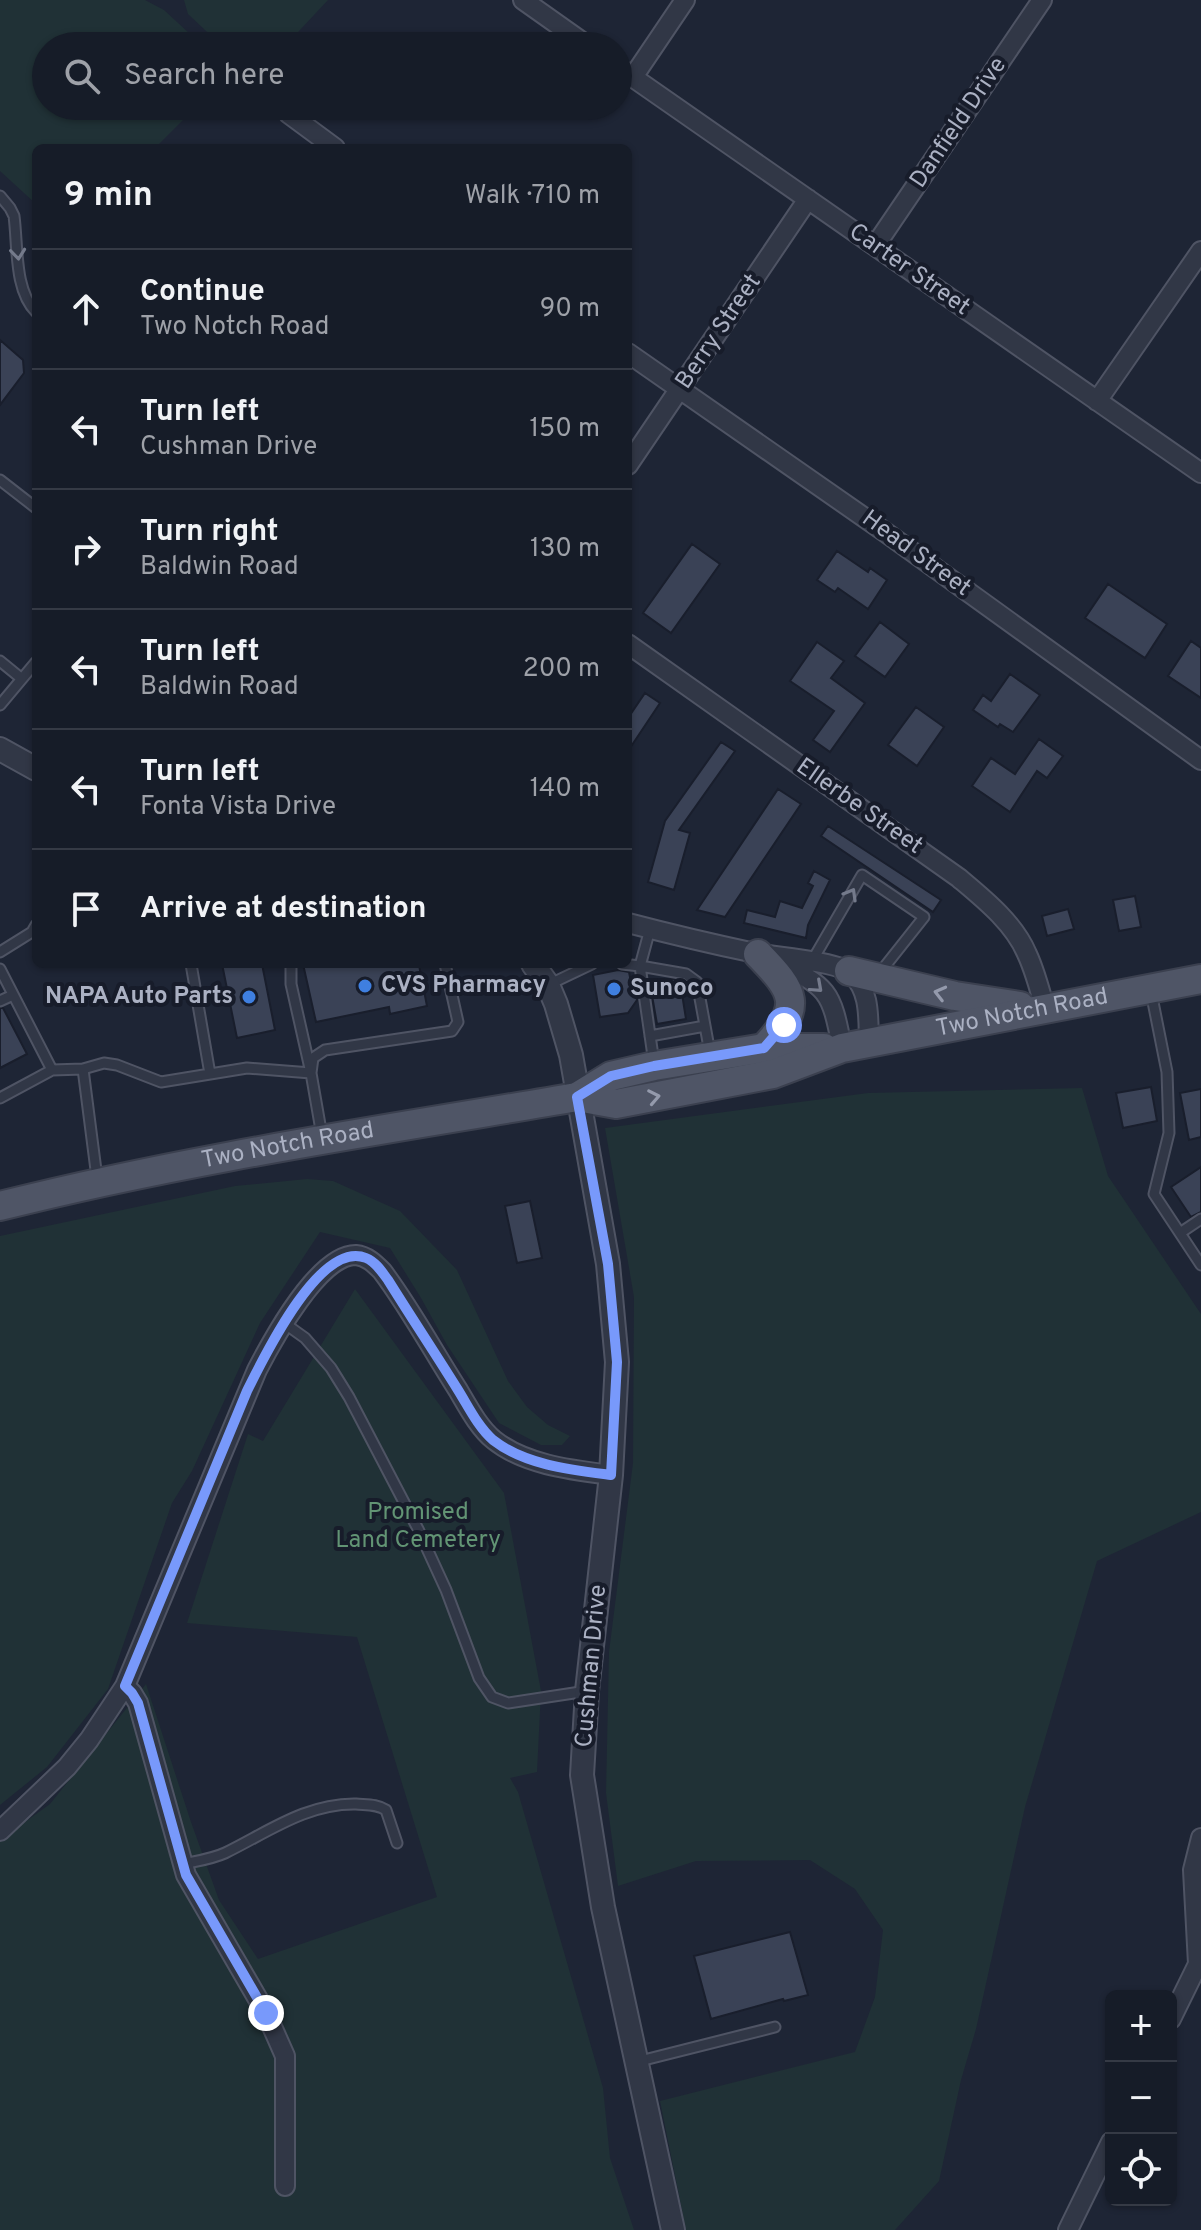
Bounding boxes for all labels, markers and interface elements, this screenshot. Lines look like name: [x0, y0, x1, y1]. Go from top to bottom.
search box: [32, 32, 632, 120]
street label: Danfield Drive: [904, 52, 1014, 194]
icon: search: [60, 54, 104, 98]
text: Search here: [124, 58, 284, 95]
text: 9 min: [64, 175, 153, 218]
text: Walk · 710 m: [465, 180, 600, 213]
street label: Carter Street: [843, 217, 975, 323]
one-way arrow: [9, 248, 26, 261]
street label: Berry Street: [670, 269, 768, 395]
text: Continue: [140, 274, 265, 311]
icon: ahead: [64, 287, 108, 331]
text: 90 m: [540, 293, 600, 326]
text: Two Notch Road: [140, 311, 329, 344]
text: Turn left: [140, 394, 260, 431]
icon: left: [64, 407, 108, 451]
text: 150 m: [529, 413, 600, 446]
text: Cushman Drive: [140, 431, 317, 464]
street label: Head Street: [855, 504, 977, 604]
text: Turn right: [140, 514, 278, 551]
icon: right: [64, 527, 108, 571]
text: 130 m: [530, 533, 600, 566]
text: Baldwin Road: [140, 551, 299, 584]
text: Turn left: [140, 634, 260, 671]
icon: left: [64, 647, 108, 691]
text: 200 m: [523, 653, 600, 686]
text: Baldwin Road: [140, 671, 299, 704]
street label: Ellerbe Street: [790, 752, 928, 862]
text: Turn left: [140, 754, 260, 791]
icon: left: [64, 767, 108, 811]
text: 140 m: [530, 773, 600, 806]
text: Fonta Vista Drive: [140, 791, 336, 824]
icon: arrive: [64, 887, 108, 931]
one-way arrow: [841, 888, 857, 902]
text: Arrive at destination: [140, 891, 426, 928]
place label: CVS Pharmacy: [381, 971, 546, 1001]
place label: Sunoco: [630, 974, 714, 1004]
marker: CVS Pharmacy: [356, 977, 374, 995]
one-way arrow: [808, 977, 823, 992]
marker: Sunoco: [605, 980, 623, 998]
place label: NAPA Auto Parts: [45, 982, 233, 1012]
street label: Two Notch Road: [933, 982, 1111, 1045]
one-way arrow: [934, 985, 948, 1002]
marker: NAPA Auto Parts: [240, 988, 258, 1006]
route start: [766, 1007, 802, 1043]
one-way arrow: [647, 1089, 660, 1106]
street label: Two Notch Road: [199, 1116, 376, 1176]
park label: Promised Land Cemetery: [335, 1498, 501, 1556]
street label: Cushman Drive: [570, 1583, 614, 1749]
map controls: [1105, 1990, 1177, 2206]
button: +: [1105, 1990, 1177, 2062]
route end: [248, 1995, 284, 2031]
button: −: [1105, 2062, 1177, 2134]
button: locate: [1105, 2134, 1177, 2206]

